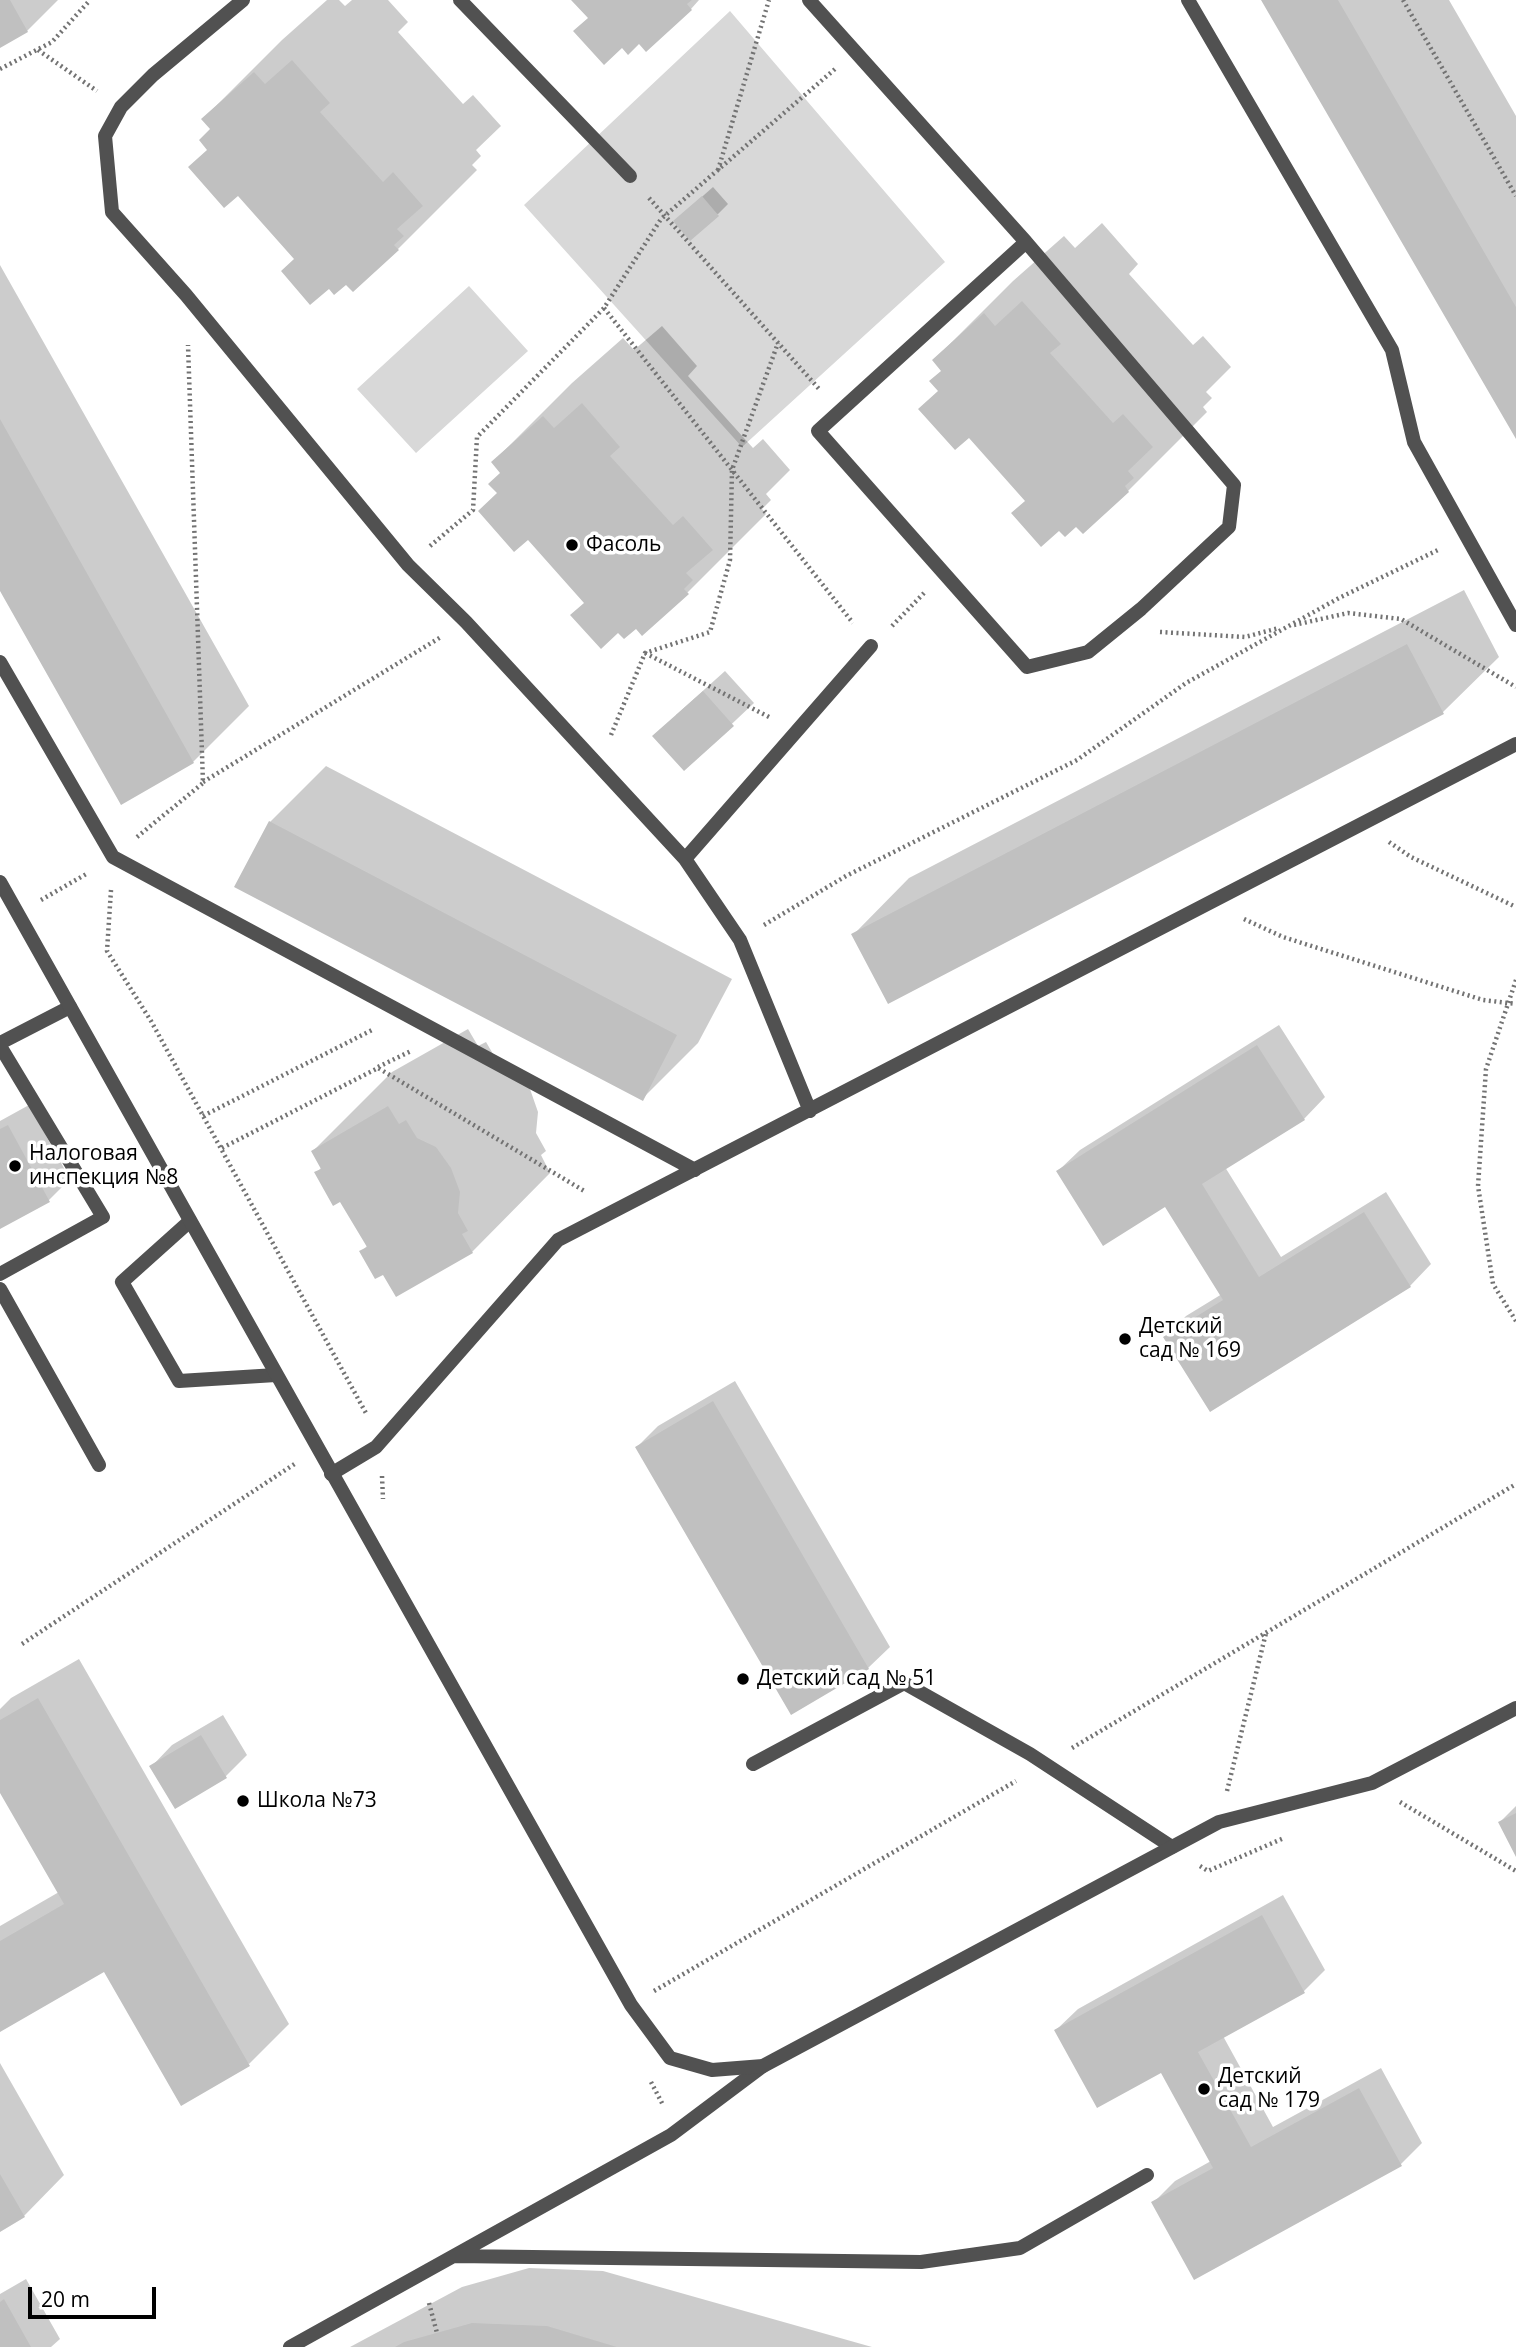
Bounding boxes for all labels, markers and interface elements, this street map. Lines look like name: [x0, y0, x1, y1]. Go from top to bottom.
place label: Фасоль: [586, 532, 661, 558]
marker: Фасоль: [564, 537, 580, 553]
place label: Налоговая инспекция №8: [29, 1141, 178, 1191]
marker: Налоговая инспекция №8: [7, 1158, 23, 1174]
place label: Детский сад № 169: [1139, 1314, 1241, 1364]
marker: Детский сад № 169: [1117, 1331, 1133, 1347]
place label: Детский сад № 51: [757, 1666, 936, 1692]
marker: Детский сад № 51: [735, 1671, 751, 1687]
place label: Школа №73: [257, 1788, 377, 1814]
marker: Школа №73: [235, 1793, 251, 1809]
place label: Детский сад № 179: [1218, 2064, 1320, 2114]
marker: Детский сад № 179: [1196, 2081, 1212, 2097]
scale bar: [32, 2274, 159, 2318]
text: 20 m: [41, 2285, 90, 2313]

